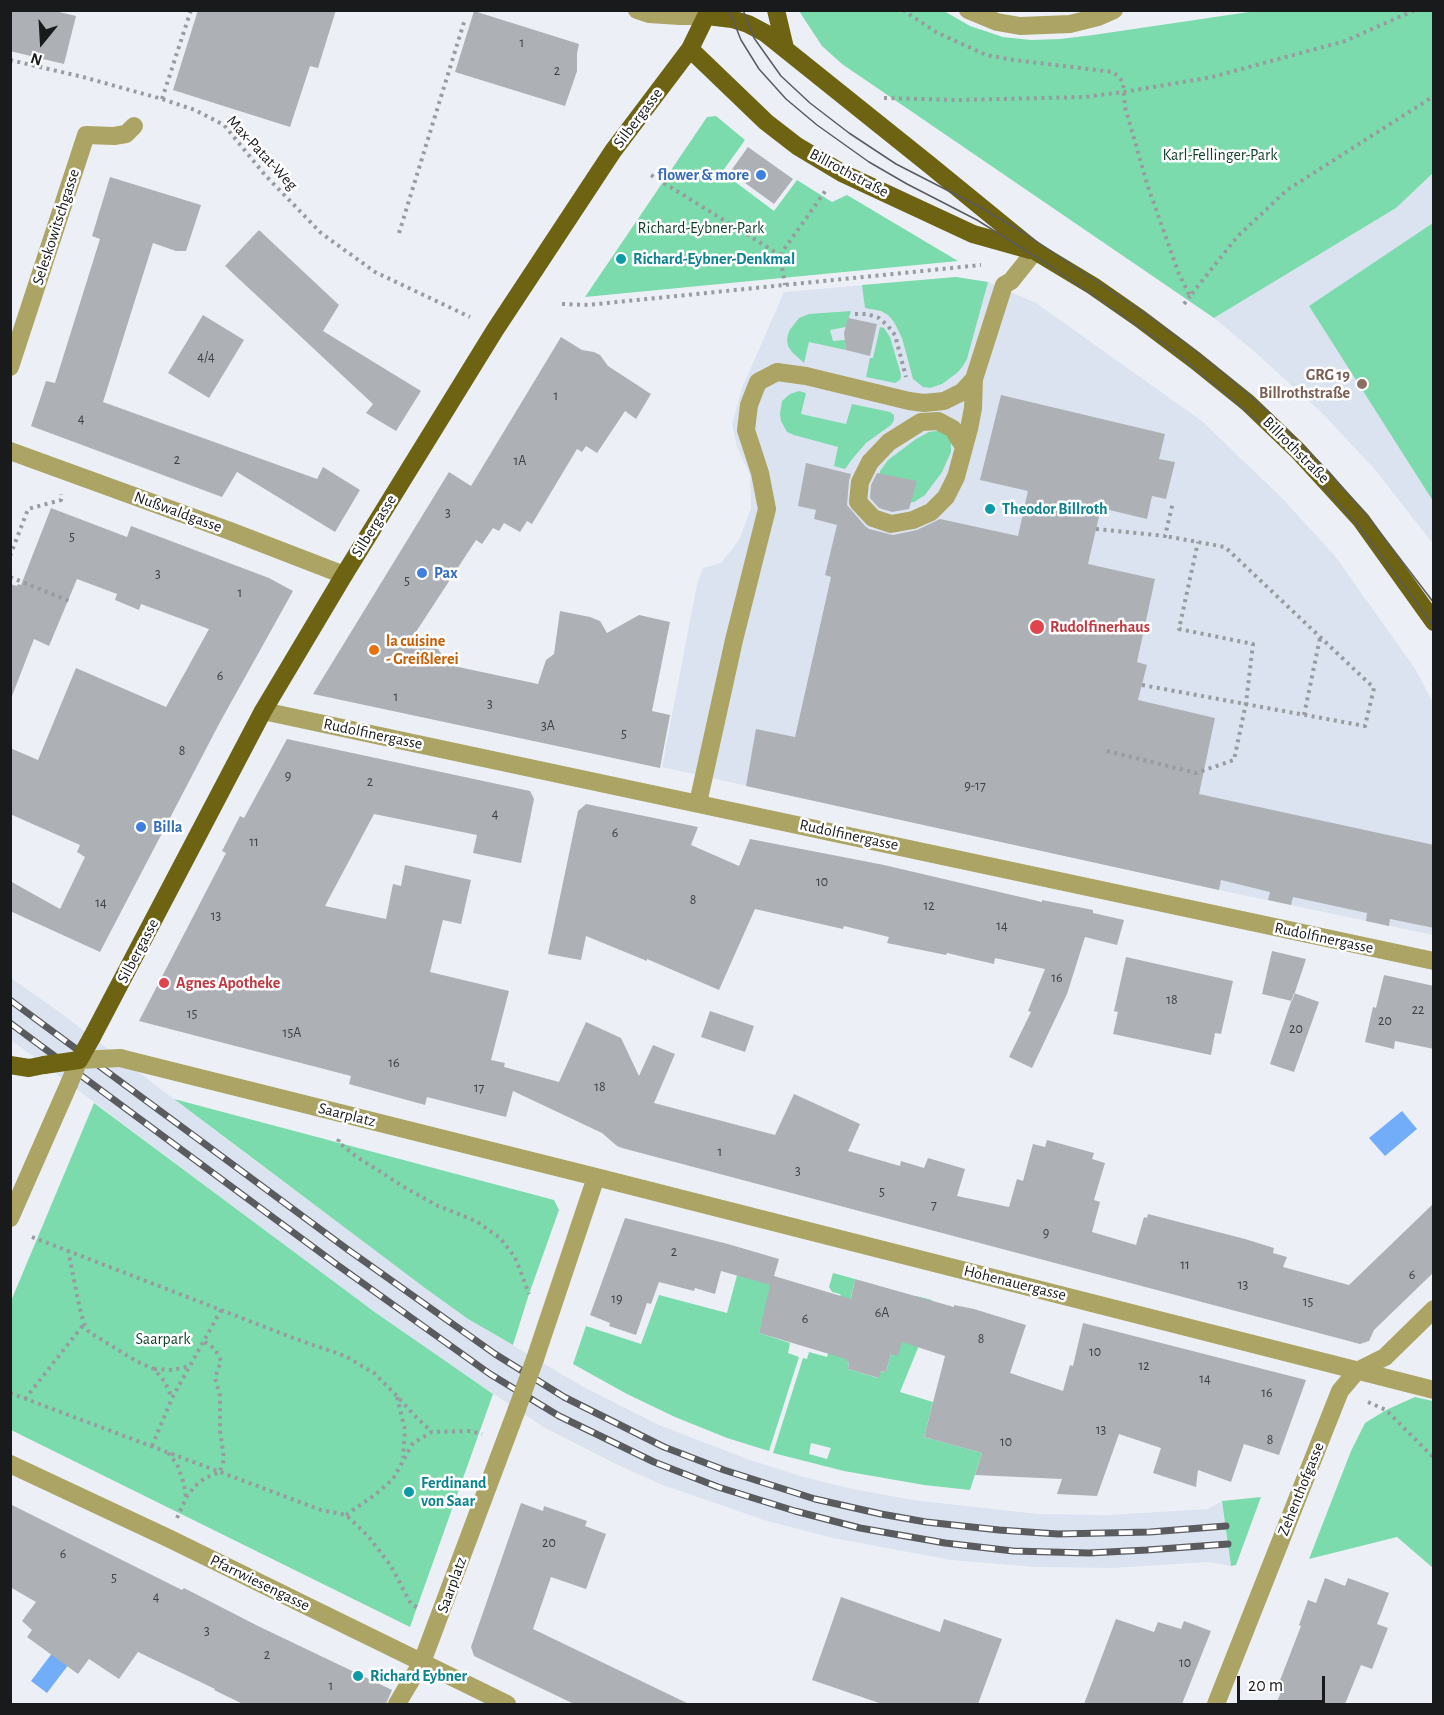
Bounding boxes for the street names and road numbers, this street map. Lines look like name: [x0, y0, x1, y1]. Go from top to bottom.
street label: Silbergasse: [609, 84, 667, 152]
street label: Max-Patat-Weg: [222, 111, 302, 195]
street label: Billrothstraße: [806, 144, 892, 202]
street label: Seleskowitschgasse: [28, 167, 84, 287]
street label: Billrothstraße: [1259, 413, 1333, 487]
street label: Nußwaldgasse: [131, 487, 225, 537]
street label: Silbergasse: [347, 491, 401, 561]
street label: Rudolfinergasse: [322, 714, 424, 754]
street label: Rudolfinergasse: [798, 815, 900, 855]
street label: Silbergasse: [113, 915, 163, 987]
street label: Rudolfinergasse: [1273, 918, 1375, 958]
street label: Saarplatz: [316, 1099, 378, 1131]
street label: Hohenauergasse: [962, 1261, 1068, 1305]
street label: Zehenthofgasse: [1274, 1439, 1328, 1539]
street label: Pfarrwiesengasse: [207, 1551, 313, 1615]
street label: Saarplatz: [433, 1554, 471, 1616]

